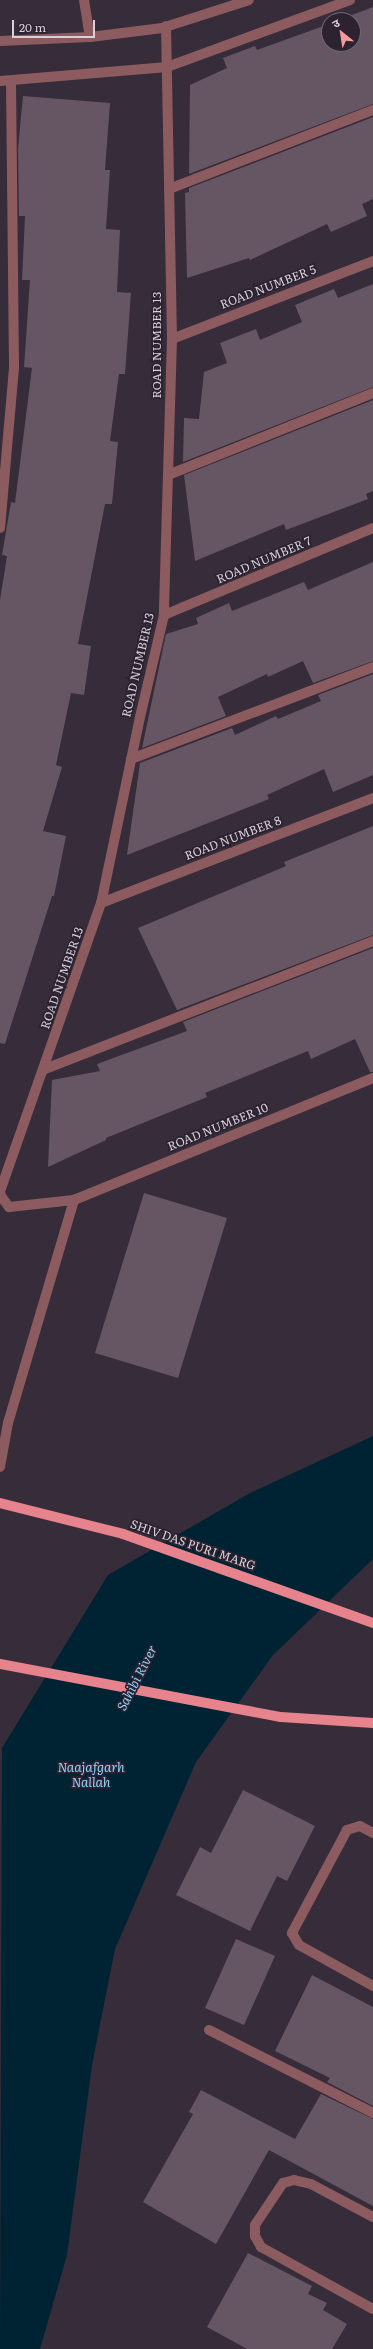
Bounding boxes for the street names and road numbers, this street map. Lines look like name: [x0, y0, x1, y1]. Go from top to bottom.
street label: ROAD NUMBER 5: [218, 262, 318, 312]
street label: ROAD NUMBER 13: [150, 292, 164, 398]
street label: ROAD NUMBER 7: [214, 534, 314, 586]
street label: ROAD NUMBER 13: [119, 611, 157, 719]
street label: ROAD NUMBER 8: [183, 813, 283, 863]
street label: ROAD NUMBER 13: [38, 925, 86, 1031]
street label: ROAD NUMBER 10: [166, 1100, 270, 1154]
street label: SHIV DAS PURI MARG: [128, 1517, 258, 1573]

